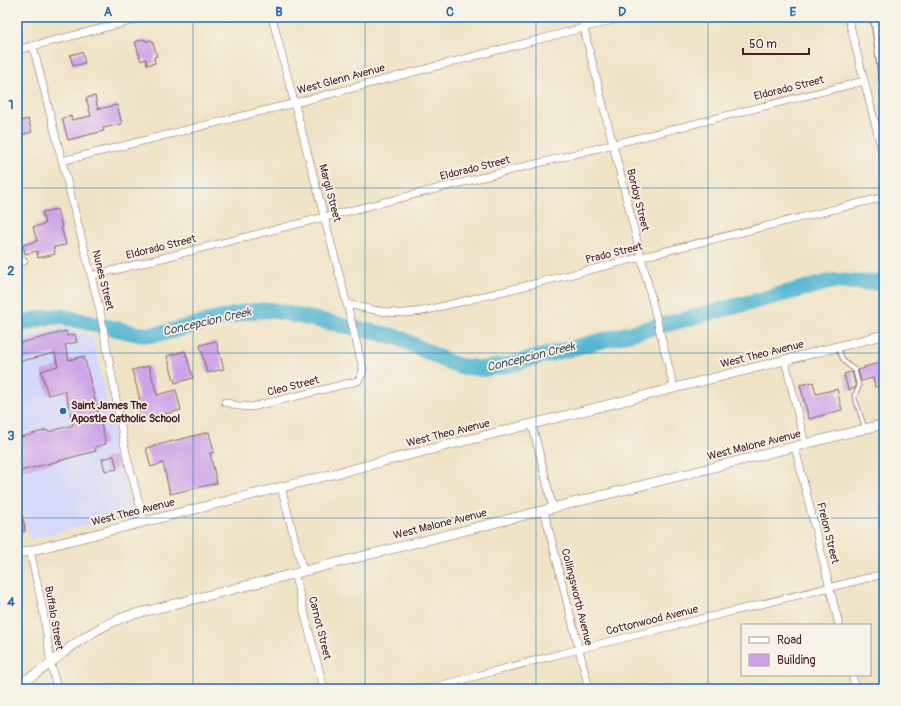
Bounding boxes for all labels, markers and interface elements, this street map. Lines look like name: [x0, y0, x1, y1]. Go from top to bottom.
text: A: [104, 4, 113, 20]
text: B: [275, 4, 283, 20]
text: C: [446, 4, 454, 20]
text: D: [618, 4, 626, 20]
text: E: [790, 4, 797, 20]
scale bar: [743, 30, 809, 56]
text: 50 m: [749, 37, 777, 52]
street label: West Glenn Avenue: [296, 61, 387, 97]
street label: Eldorado Street: [753, 73, 826, 103]
text: 1: [8, 97, 14, 113]
street label: Eldorado Street: [439, 153, 512, 183]
street label: Margil Street: [316, 163, 344, 224]
street label: Bordoy Street: [624, 167, 652, 233]
street label: Eldorado Street: [125, 232, 198, 262]
street label: Prado Street: [584, 240, 644, 266]
street label: Nunes Street: [89, 248, 117, 312]
text: 2: [7, 263, 15, 279]
water label: Concepcion Creek: [161, 304, 254, 339]
street label: West Theo Avenue: [719, 337, 806, 371]
water label: Concepcion Creek: [485, 339, 578, 375]
street label: Cleo Street: [266, 373, 321, 399]
place label: Saint James The Apostle Catholic School: [71, 399, 181, 425]
marker: Saint James The Apostle Catholic School: [58, 406, 68, 416]
street label: West Theo Avenue: [405, 416, 492, 450]
street label: West Malone Avenue: [706, 427, 803, 463]
text: 3: [7, 428, 15, 444]
street label: West Theo Avenue: [90, 495, 177, 529]
street label: Frelon Street: [814, 501, 842, 565]
street label: West Malone Avenue: [392, 506, 489, 542]
street label: Collingsworth Avenue: [559, 547, 595, 647]
street label: Buffalo Street: [42, 585, 66, 652]
text: 4: [7, 594, 15, 610]
street label: Carnot Street: [306, 595, 334, 662]
street label: Cottonwood Avenue: [605, 602, 700, 638]
legend: [741, 624, 871, 676]
text: Road: [777, 633, 802, 648]
text: Building: [777, 653, 816, 668]

